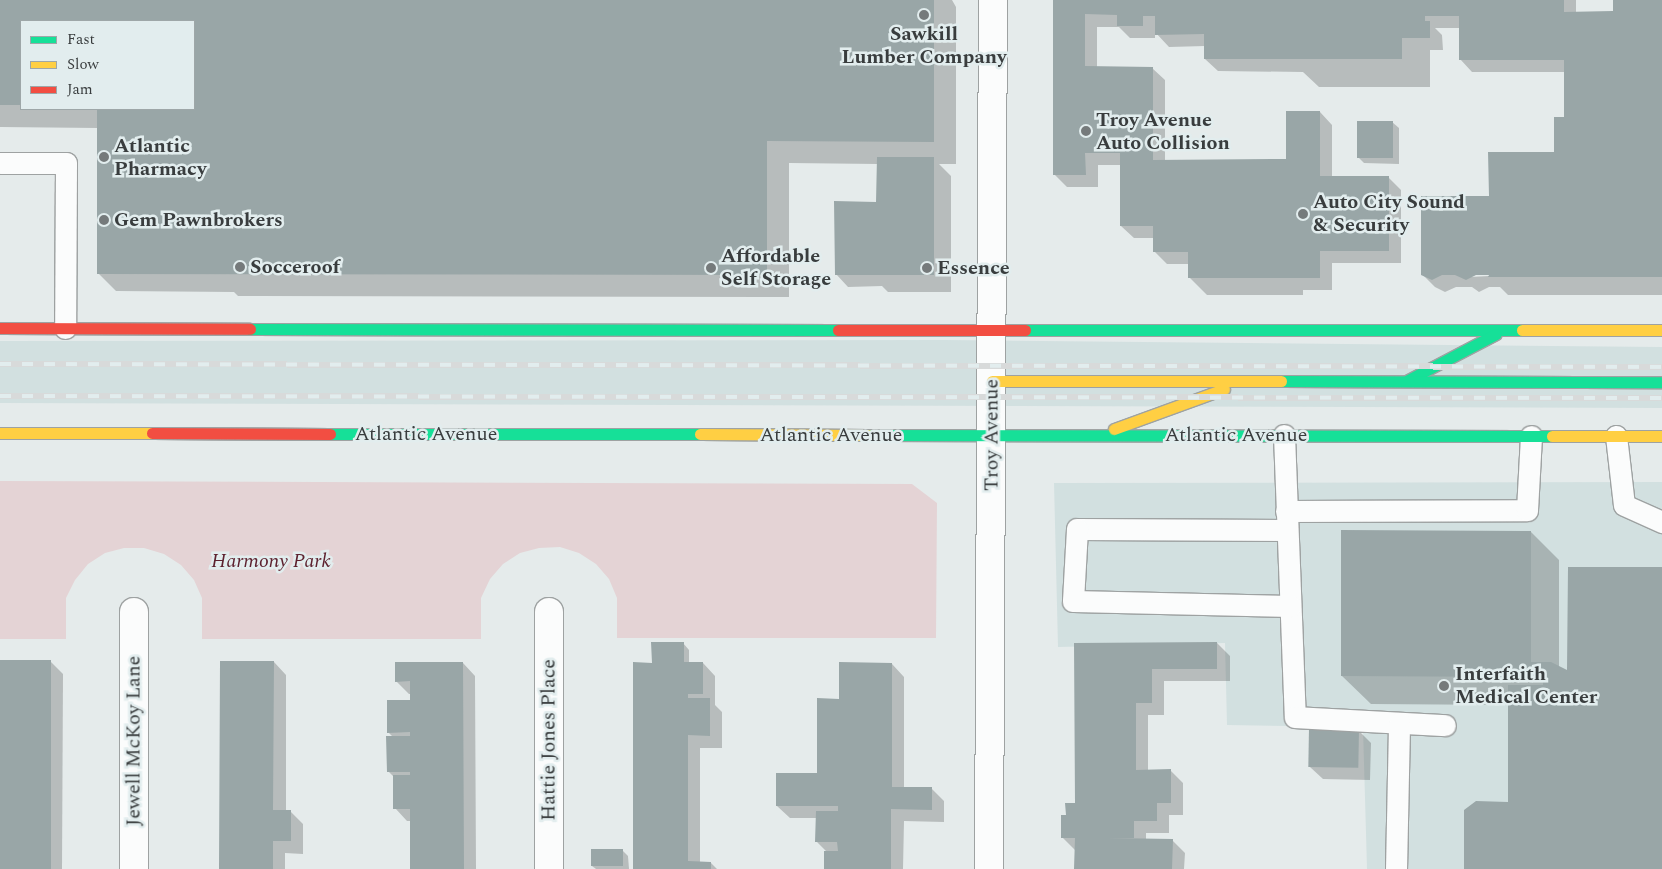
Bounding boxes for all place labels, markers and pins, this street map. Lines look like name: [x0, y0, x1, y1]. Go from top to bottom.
marker: Sawkill Lumber Company: [918, 9, 930, 21]
place label: Sawkill Lumber Company: [841, 23, 1007, 70]
place label: Troy Avenue Auto Collision: [1096, 108, 1230, 155]
marker: Troy Avenue Auto Collision: [1080, 125, 1092, 137]
place label: Atlantic Pharmacy: [114, 134, 207, 181]
marker: Atlantic Pharmacy: [98, 151, 110, 163]
place label: Auto City Sound & Security: [1313, 190, 1465, 237]
place label: Gem Pawnbrokers: [114, 208, 283, 232]
marker: Auto City Sound & Security: [1297, 208, 1309, 220]
marker: Gem Pawnbrokers: [98, 214, 110, 226]
place label: Affordable Self Storage: [721, 244, 831, 291]
place label: Socceroof: [250, 255, 340, 279]
place label: Essence: [937, 256, 1010, 280]
marker: Socceroof: [234, 261, 246, 273]
marker: Affordable Self Storage: [705, 262, 717, 274]
marker: Essence: [921, 262, 933, 274]
place label: Interfaith Medical Center: [1455, 662, 1597, 709]
marker: Interfaith Medical Center: [1437, 679, 1451, 693]

